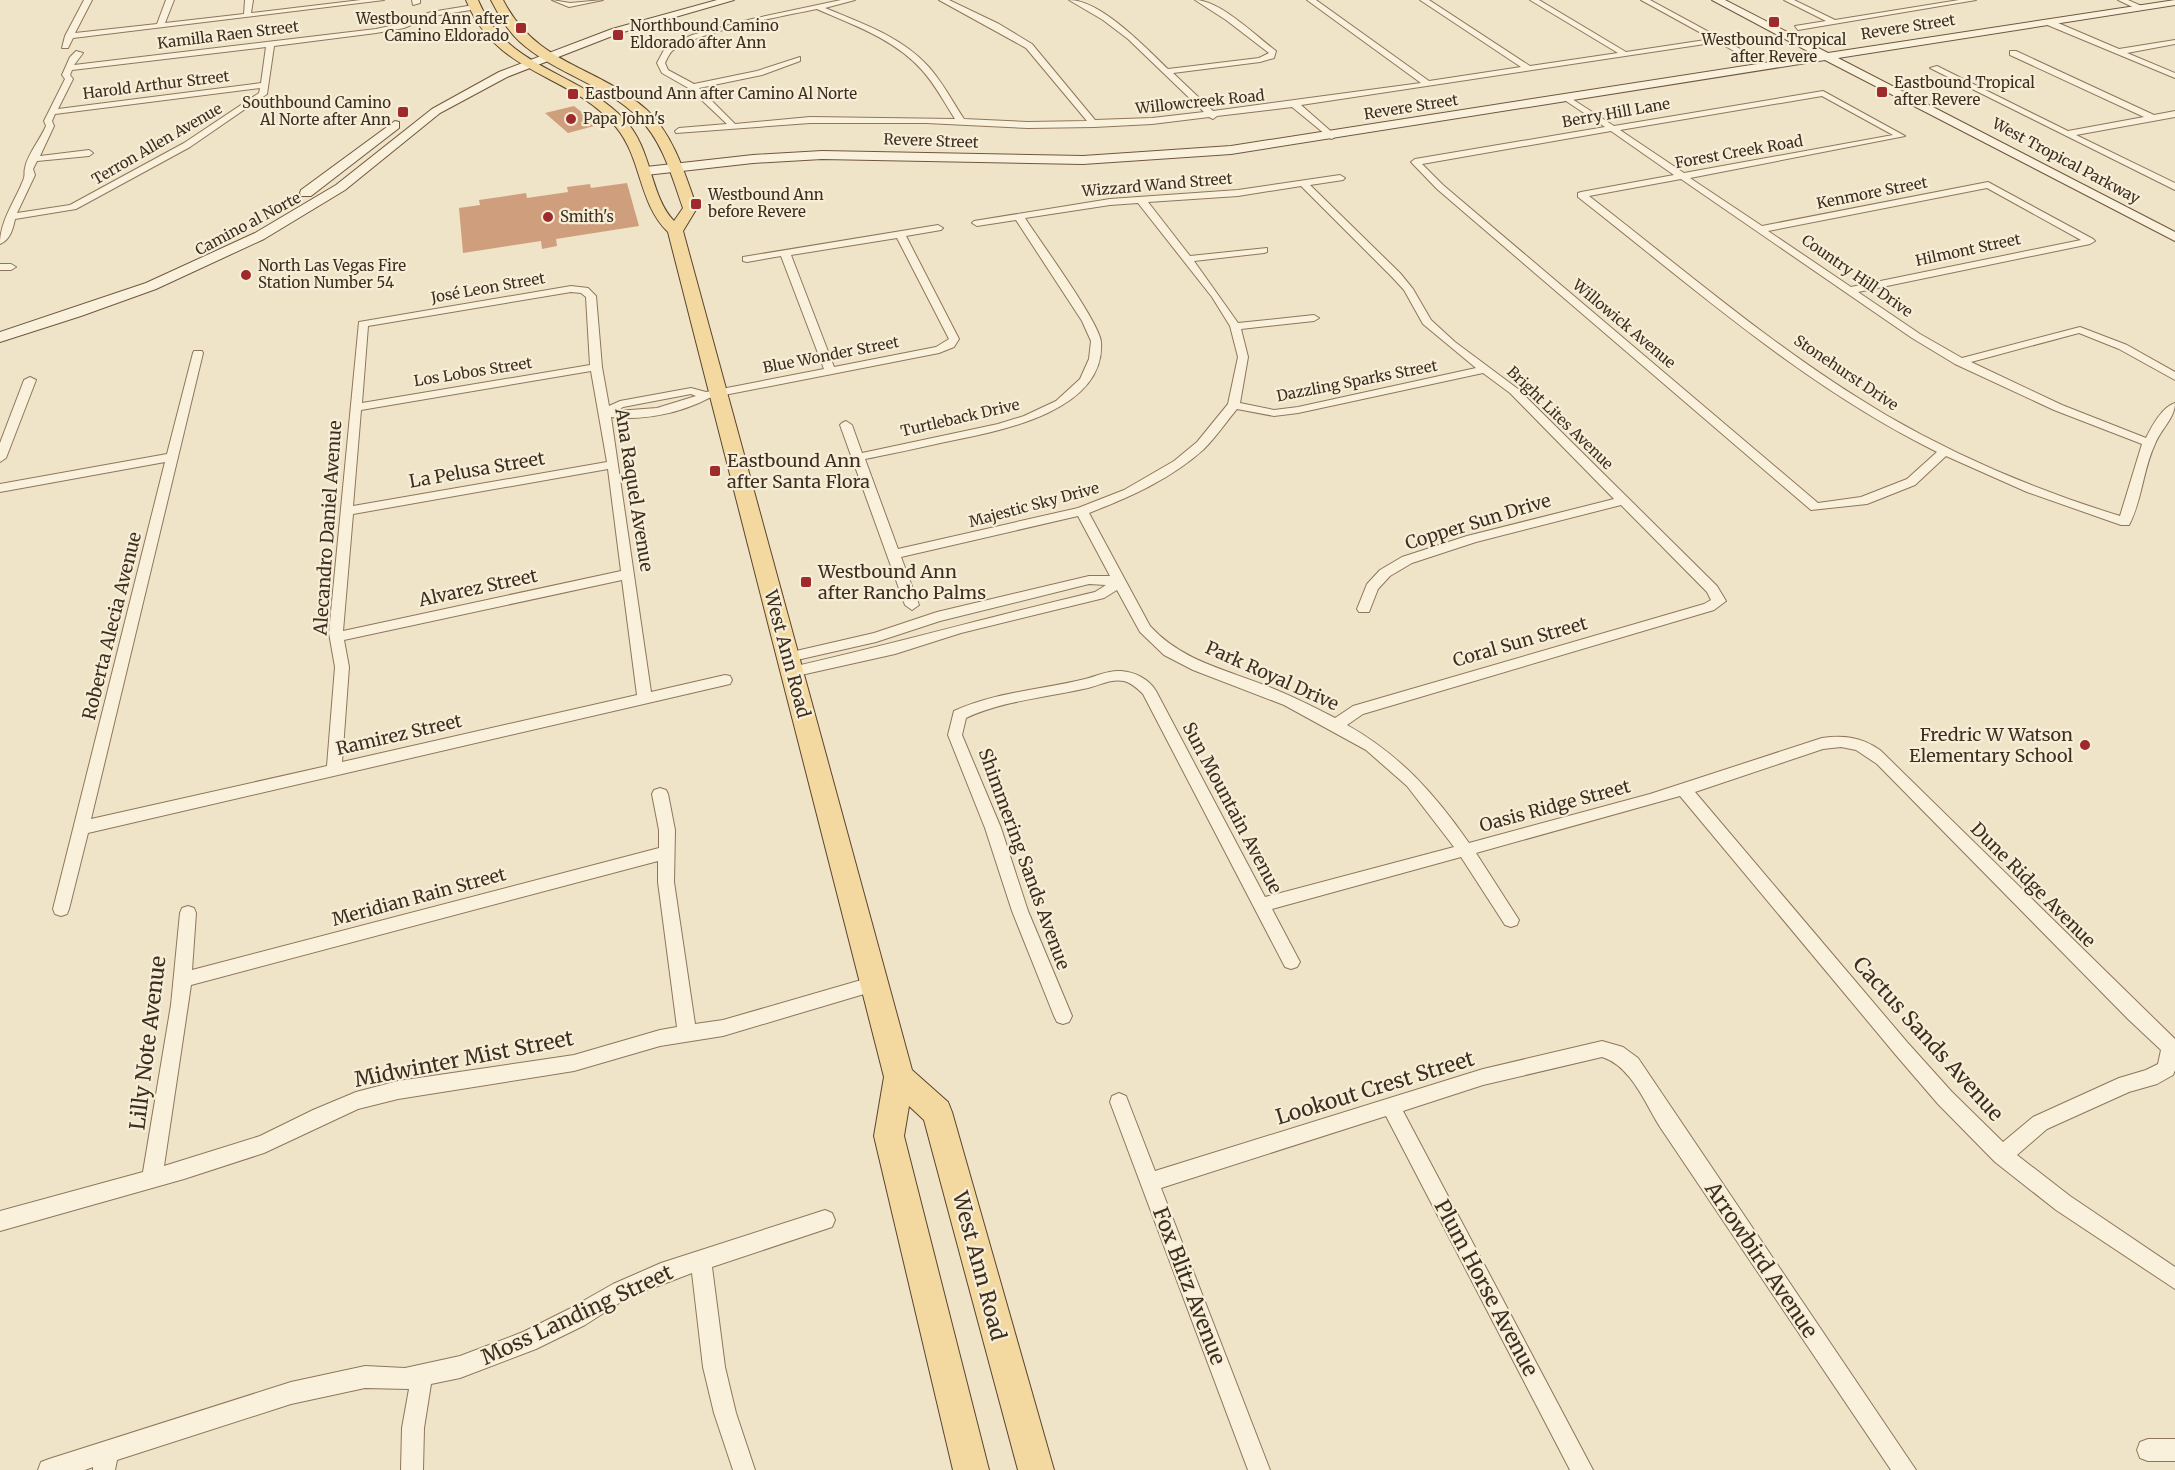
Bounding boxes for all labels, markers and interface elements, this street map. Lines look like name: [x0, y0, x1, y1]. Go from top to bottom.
place label: Westbound Ann after Camino Eldorado: [355, 9, 509, 45]
street label: Revere Street: [1859, 10, 1957, 43]
marker: Westbound Tropical after Revere: [1767, 15, 1781, 29]
street label: Kamilla Raen Street: [156, 16, 300, 53]
place label: Northbound Camino Eldorado after Ann: [630, 16, 779, 52]
marker: Westbound Ann after Camino Eldorado: [514, 21, 528, 35]
marker: Northbound Camino Eldorado after Ann: [611, 28, 625, 42]
place label: Westbound Tropical after Revere: [1700, 30, 1847, 66]
street label: Harold Arthur Street: [82, 66, 230, 103]
place label: Eastbound Tropical after Revere: [1894, 73, 2035, 109]
place label: Eastbound Ann after Camino Al Norte: [585, 84, 857, 103]
street label: Willowcreek Road: [1133, 85, 1265, 118]
marker: Eastbound Tropical after Revere: [1875, 85, 1889, 99]
marker: Eastbound Ann after Camino Al Norte: [566, 87, 580, 101]
street label: Revere Street: [1362, 90, 1460, 123]
place label: Southbound Camino Al Norte after Ann: [242, 93, 391, 129]
street label: Berry Hill Lane: [1560, 94, 1672, 131]
street label: Terron Allen Avenue: [88, 98, 225, 189]
marker: Southbound Camino Al Norte after Ann: [396, 105, 410, 119]
place label: Papa John's: [583, 109, 665, 128]
marker: Papa John's: [564, 112, 578, 126]
street label: West Tropical Parkway: [1988, 113, 2144, 208]
street label: Revere Street: [883, 129, 979, 152]
street label: Forest Creek Road: [1673, 131, 1804, 172]
street label: Wizzard Wand Street: [1080, 168, 1233, 201]
street label: Kenmore Street: [1815, 172, 1929, 213]
place label: Westbound Ann before Revere: [707, 185, 824, 221]
street label: Camino al Norte: [192, 188, 304, 259]
marker: Westbound Ann before Revere: [689, 197, 703, 211]
place label: Smith's: [560, 207, 614, 226]
marker: Smith's: [541, 210, 555, 224]
street label: Hilmont Street: [1914, 229, 2022, 270]
street label: Country Hill Drive: [1798, 230, 1917, 321]
place label: North Las Vegas Fire Station Number 54: [258, 256, 406, 292]
marker: North Las Vegas Fire Station Number 54: [239, 268, 253, 282]
street label: José Leon Street: [428, 268, 547, 307]
street label: Willowick Avenue: [1568, 274, 1680, 372]
street label: Stonehurst Drive: [1790, 331, 1902, 415]
street label: Blue Wonder Street: [761, 332, 901, 377]
street label: Los Lobos Street: [413, 353, 533, 390]
street label: Dazzling Sparks Street: [1275, 356, 1439, 405]
street label: Bright Lites Avenue: [1503, 362, 1618, 473]
street label: Turtleback Drive: [899, 395, 1021, 440]
street label: Ana Raquel Avenue: [610, 406, 659, 573]
street label: Alecandro Daniel Avenue: [308, 420, 346, 637]
street label: La Pelusa Street: [407, 446, 547, 493]
place label: Eastbound Ann after Santa Flora: [727, 449, 870, 493]
marker: Eastbound Ann after Santa Flora: [708, 464, 722, 478]
street label: Majestic Sky Drive: [967, 478, 1101, 531]
street label: Copper Sun Drive: [1402, 488, 1553, 555]
street label: Roberta Alecia Avenue: [77, 530, 146, 722]
place label: Westbound Ann after Rancho Palms: [817, 560, 986, 604]
street label: Alvarez Street: [416, 564, 539, 612]
marker: Westbound Ann after Rancho Palms: [799, 575, 813, 589]
street label: West Ann Road: [759, 586, 816, 720]
street label: Coral Sun Street: [1450, 611, 1590, 672]
street label: Park Royal Drive: [1202, 636, 1343, 715]
street label: Ramirez Street: [334, 709, 464, 760]
street label: Sun Mountain Avenue: [1177, 718, 1287, 897]
place label: Fredric W Watson Elementary School: [1909, 723, 2073, 767]
marker: Fredric W Watson Elementary School: [2078, 738, 2092, 752]
street label: Shimmering Sands Avenue: [974, 745, 1075, 973]
street label: Oasis Ridge Street: [1477, 774, 1633, 837]
street label: Dune Ridge Avenue: [1966, 817, 2101, 952]
street label: Meridian Rain Street: [329, 862, 508, 931]
street label: Cactus Sands Avenue: [1847, 951, 2009, 1127]
street label: Lilly Note Avenue: [123, 954, 172, 1132]
street label: Midwinter Mist Street: [352, 1024, 576, 1093]
street label: Lookout Crest Street: [1272, 1044, 1477, 1131]
street label: Arrowbird Avenue: [1699, 1176, 1824, 1343]
street label: West Ann Road: [946, 1187, 1012, 1344]
street label: Plum Horse Avenue: [1428, 1195, 1544, 1381]
street label: Fox Blitz Avenue: [1147, 1203, 1232, 1368]
street label: Moss Landing Street: [477, 1258, 677, 1371]

